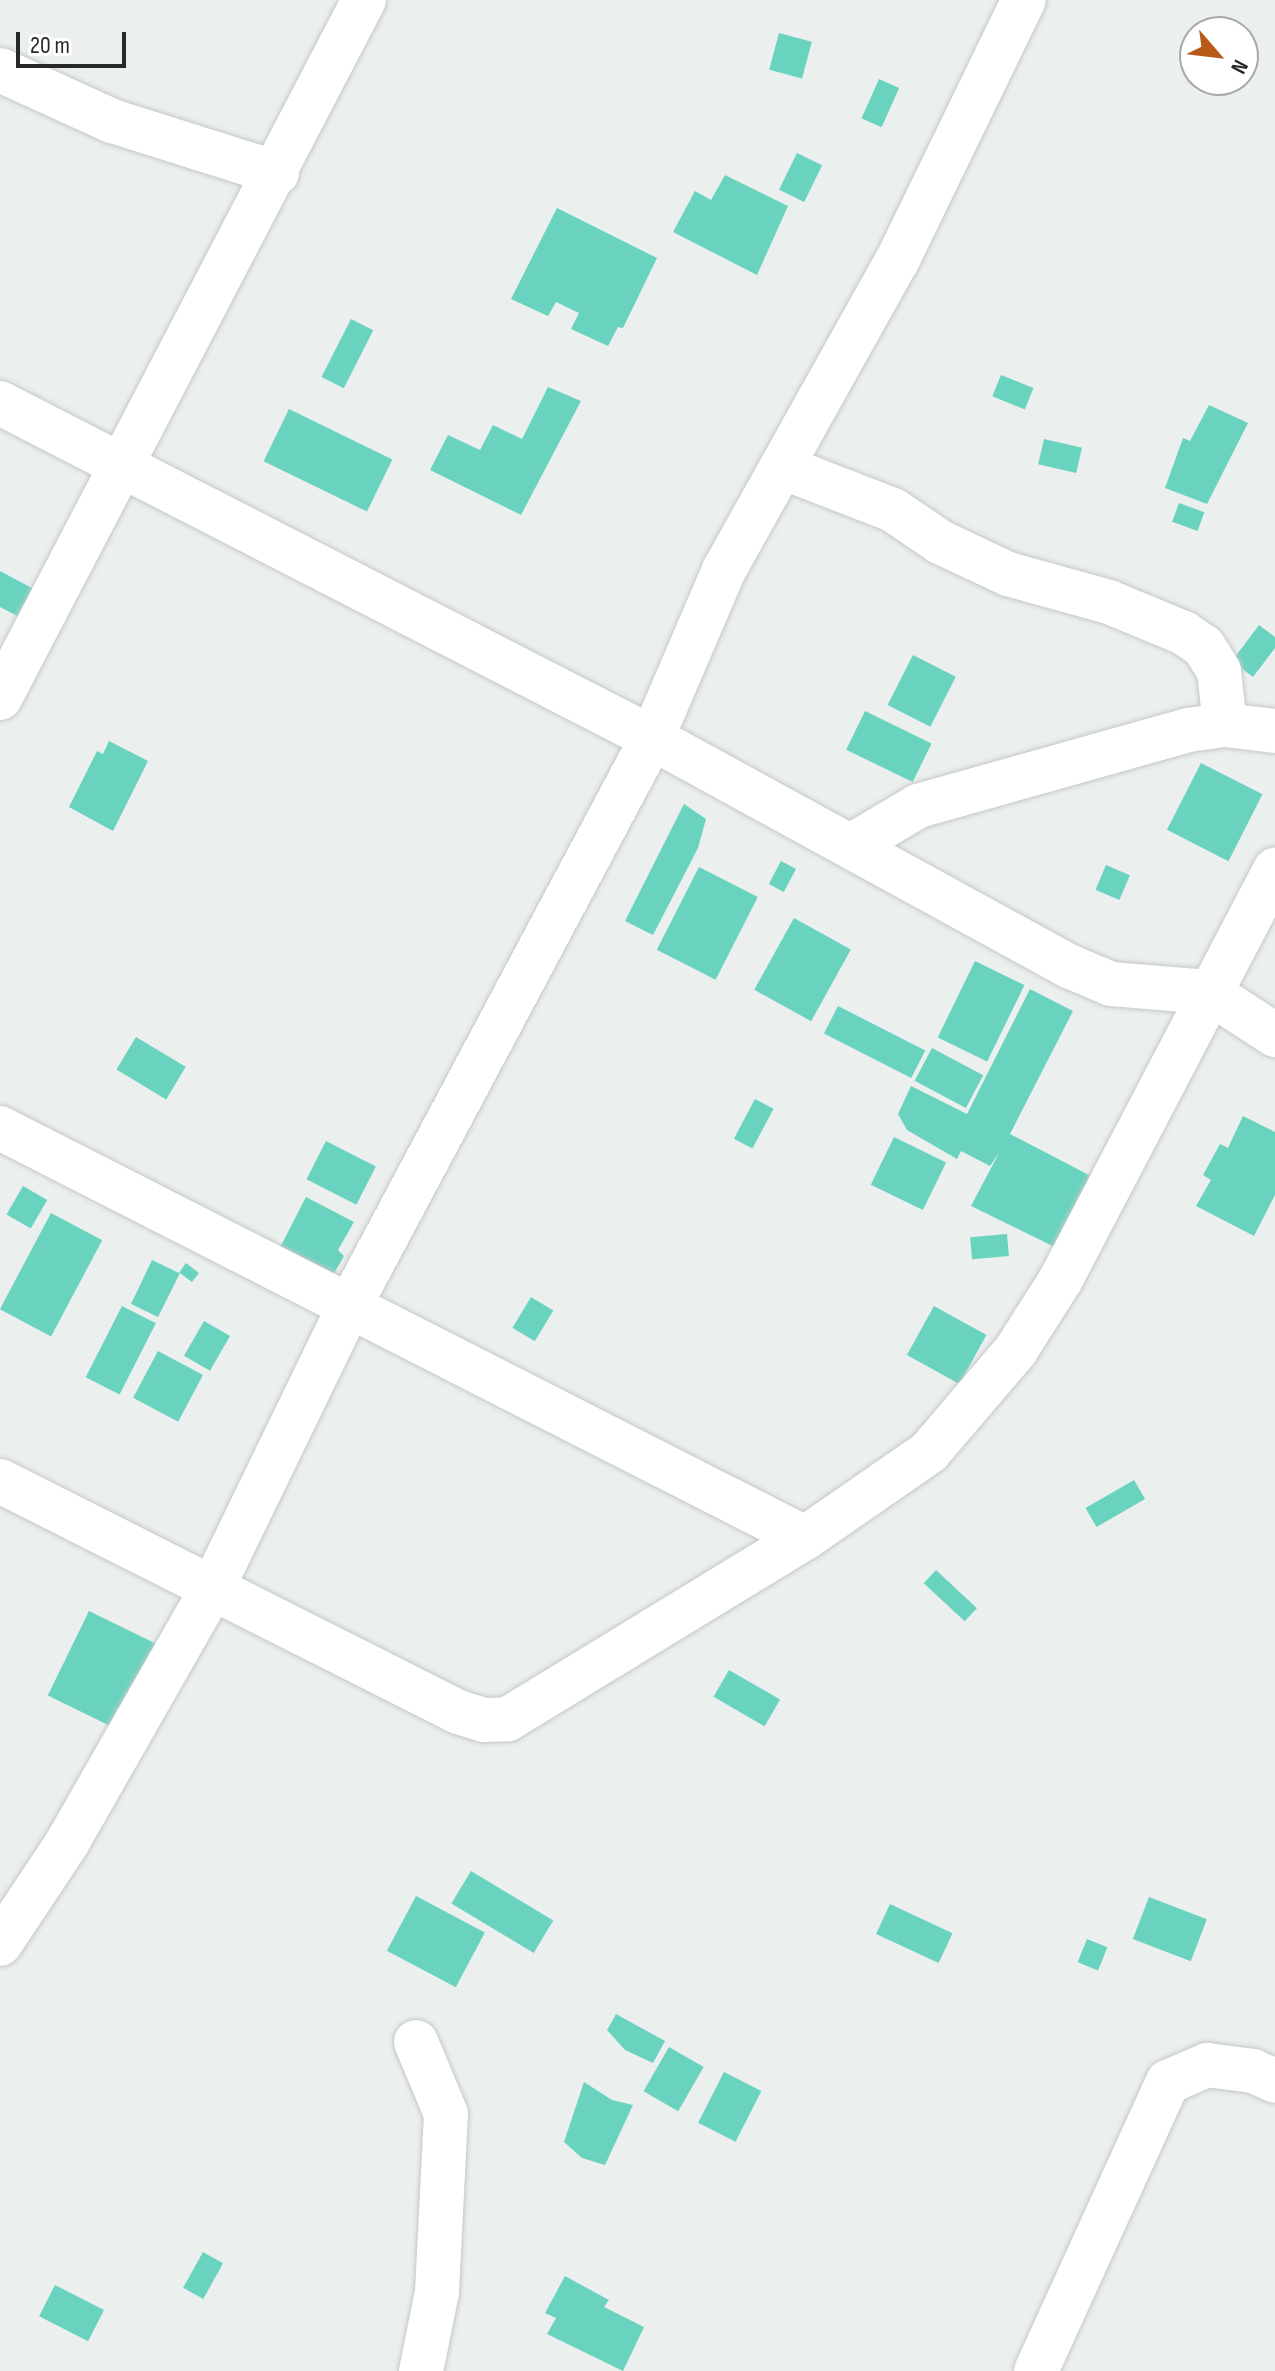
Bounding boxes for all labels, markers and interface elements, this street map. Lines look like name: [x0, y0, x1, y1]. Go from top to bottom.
scale bar: [20, 16, 130, 66]
north arrow: [1179, 16, 1259, 96]
text: 20 m: [30, 31, 70, 60]
text: N: [1224, 55, 1254, 78]

